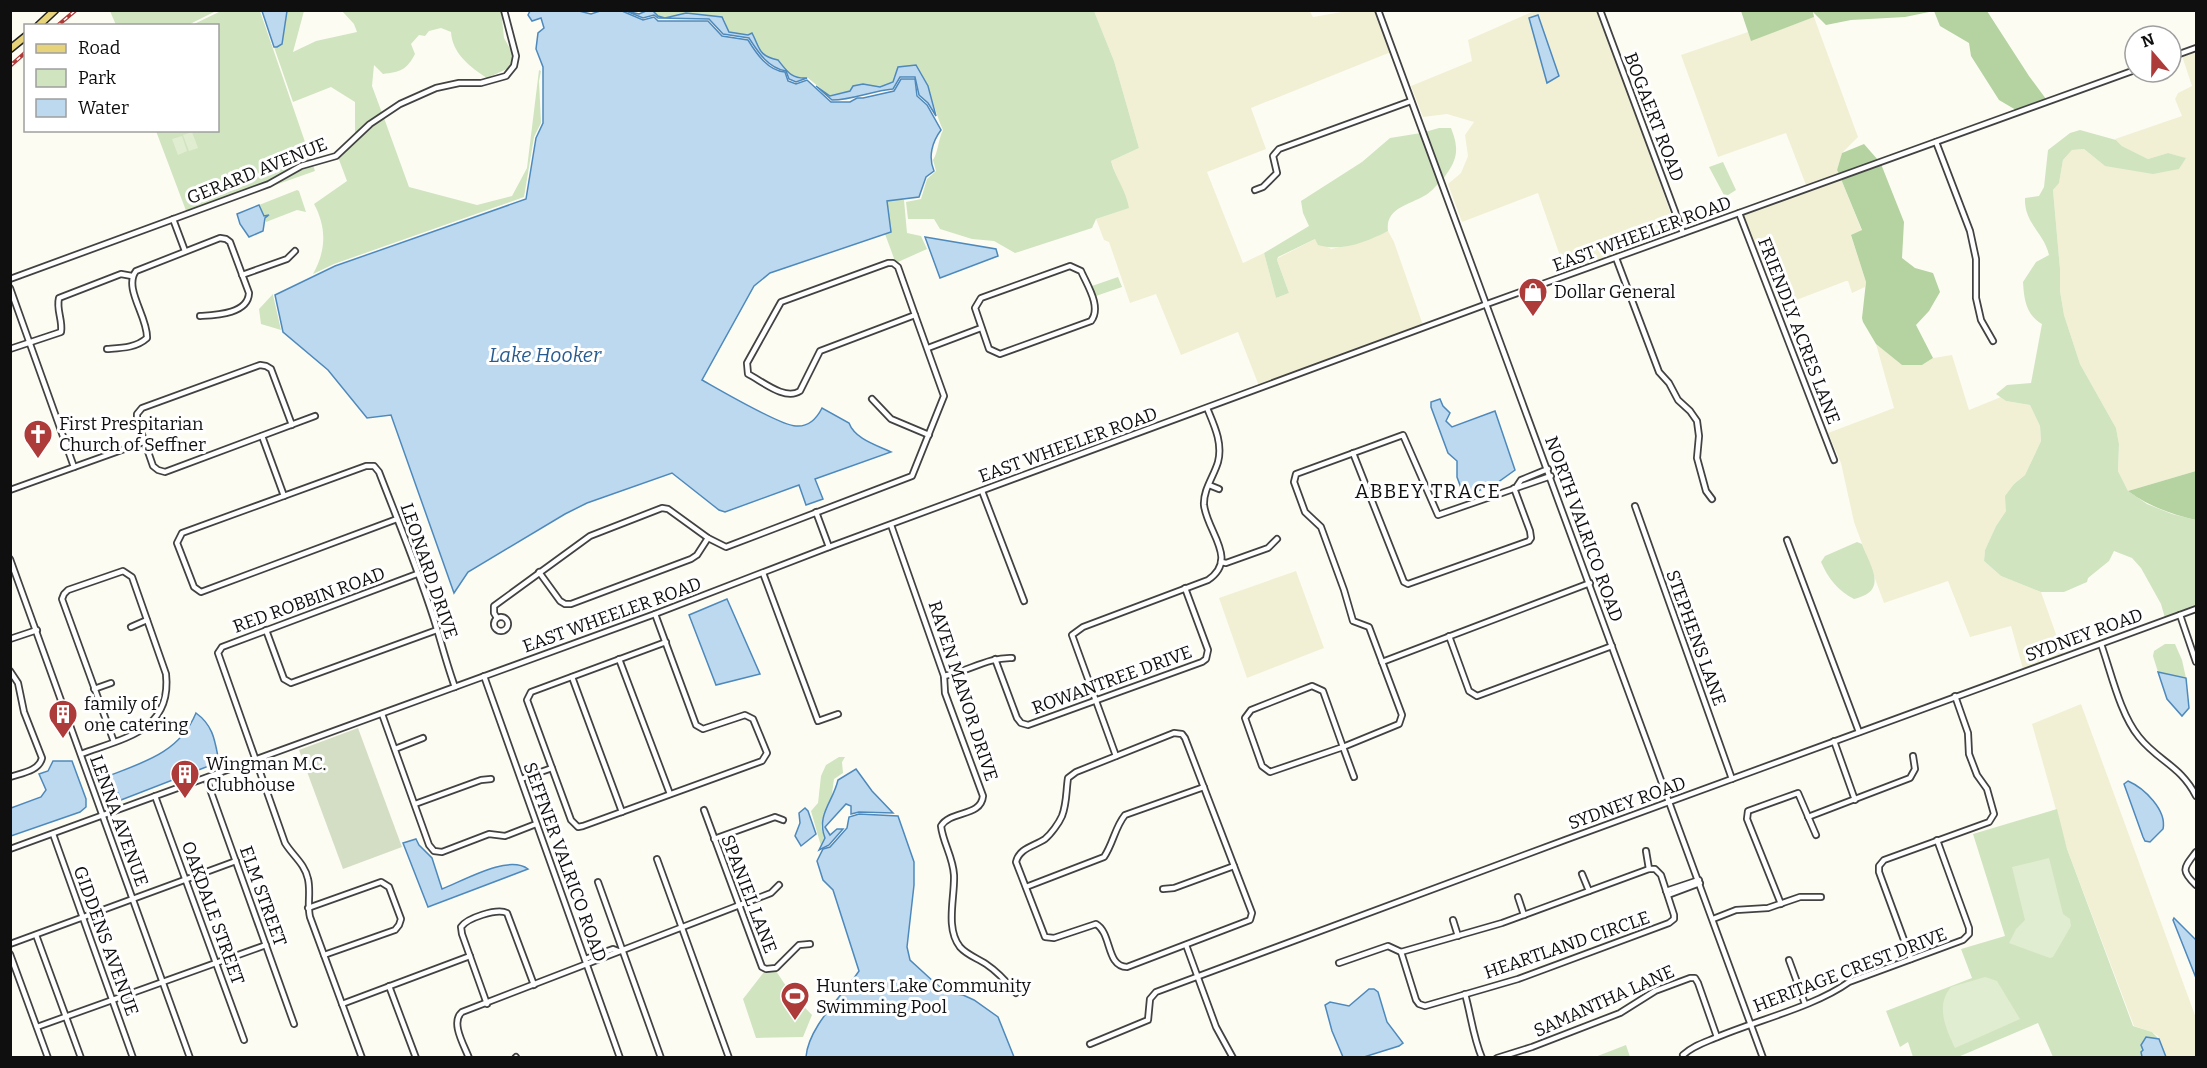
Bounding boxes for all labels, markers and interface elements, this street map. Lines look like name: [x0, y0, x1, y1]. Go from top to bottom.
legend: [24, 24, 219, 132]
north arrow: [2123, 24, 2183, 84]
text: N: [2139, 29, 2157, 51]
text: Road: [78, 37, 121, 59]
street label: BOGAERT ROAD: [1619, 49, 1689, 185]
text: Park: [78, 67, 117, 89]
text: Water: [78, 97, 129, 119]
street label: GERARD AVENUE: [184, 133, 330, 209]
street label: EAST WHEELER ROAD: [1550, 191, 1734, 277]
street label: FRIENDLY ACRES LANE: [1753, 234, 1845, 428]
shop icon: Dollar General: [1517, 276, 1549, 318]
place label: Dollar General: [1554, 281, 1675, 303]
water label: Lake Hooker: [489, 343, 602, 367]
street label: EAST WHEELER ROAD: [976, 402, 1160, 488]
place label: First Prespitarian Church of Seffner: [59, 413, 206, 456]
church icon: First Prespitarian Church of Seffner: [22, 418, 54, 460]
street label: NORTH VALRICO ROAD: [1540, 433, 1628, 625]
district label: ABBEY TRACE: [1355, 479, 1501, 503]
street label: LEONARD DRIVE: [395, 500, 463, 642]
street label: RED ROBBIN ROAD: [230, 562, 388, 638]
street label: STEPHENS LANE: [1661, 567, 1731, 709]
street label: EAST WHEELER ROAD: [520, 572, 704, 658]
street label: RAVEN MANOR DRIVE: [923, 598, 1003, 784]
street label: SYDNEY ROAD: [2022, 604, 2146, 666]
street label: ROWANTREE DRIVE: [1029, 641, 1195, 719]
place label: family of one catering: [84, 693, 189, 736]
building icon: family of one catering: [47, 698, 79, 740]
street label: LENNA AVENUE: [85, 752, 153, 890]
place label: Wingman M.C. Clubhouse: [206, 753, 326, 796]
building icon: Wingman M.C. Clubhouse: [169, 758, 201, 800]
street label: SEFFNER VALRICO ROAD: [519, 759, 611, 965]
street label: SYDNEY ROAD: [1565, 772, 1689, 834]
street label: SPANIEL LANE: [716, 832, 782, 956]
street label: OAKDALE STREET: [177, 838, 249, 988]
street label: ELM STREET: [235, 843, 291, 950]
street label: GIDDENS AVENUE: [69, 863, 143, 1019]
street label: HEARTLAND CIRCLE: [1481, 906, 1653, 984]
street label: HERITAGE CREST DRIVE: [1750, 923, 1950, 1017]
street label: SAMANTHA LANE: [1530, 960, 1678, 1042]
place label: Hunters Lake Community Swimming Pool: [816, 975, 1032, 1018]
sports icon: Hunters Lake Community Swimming Pool: [779, 980, 811, 1022]

